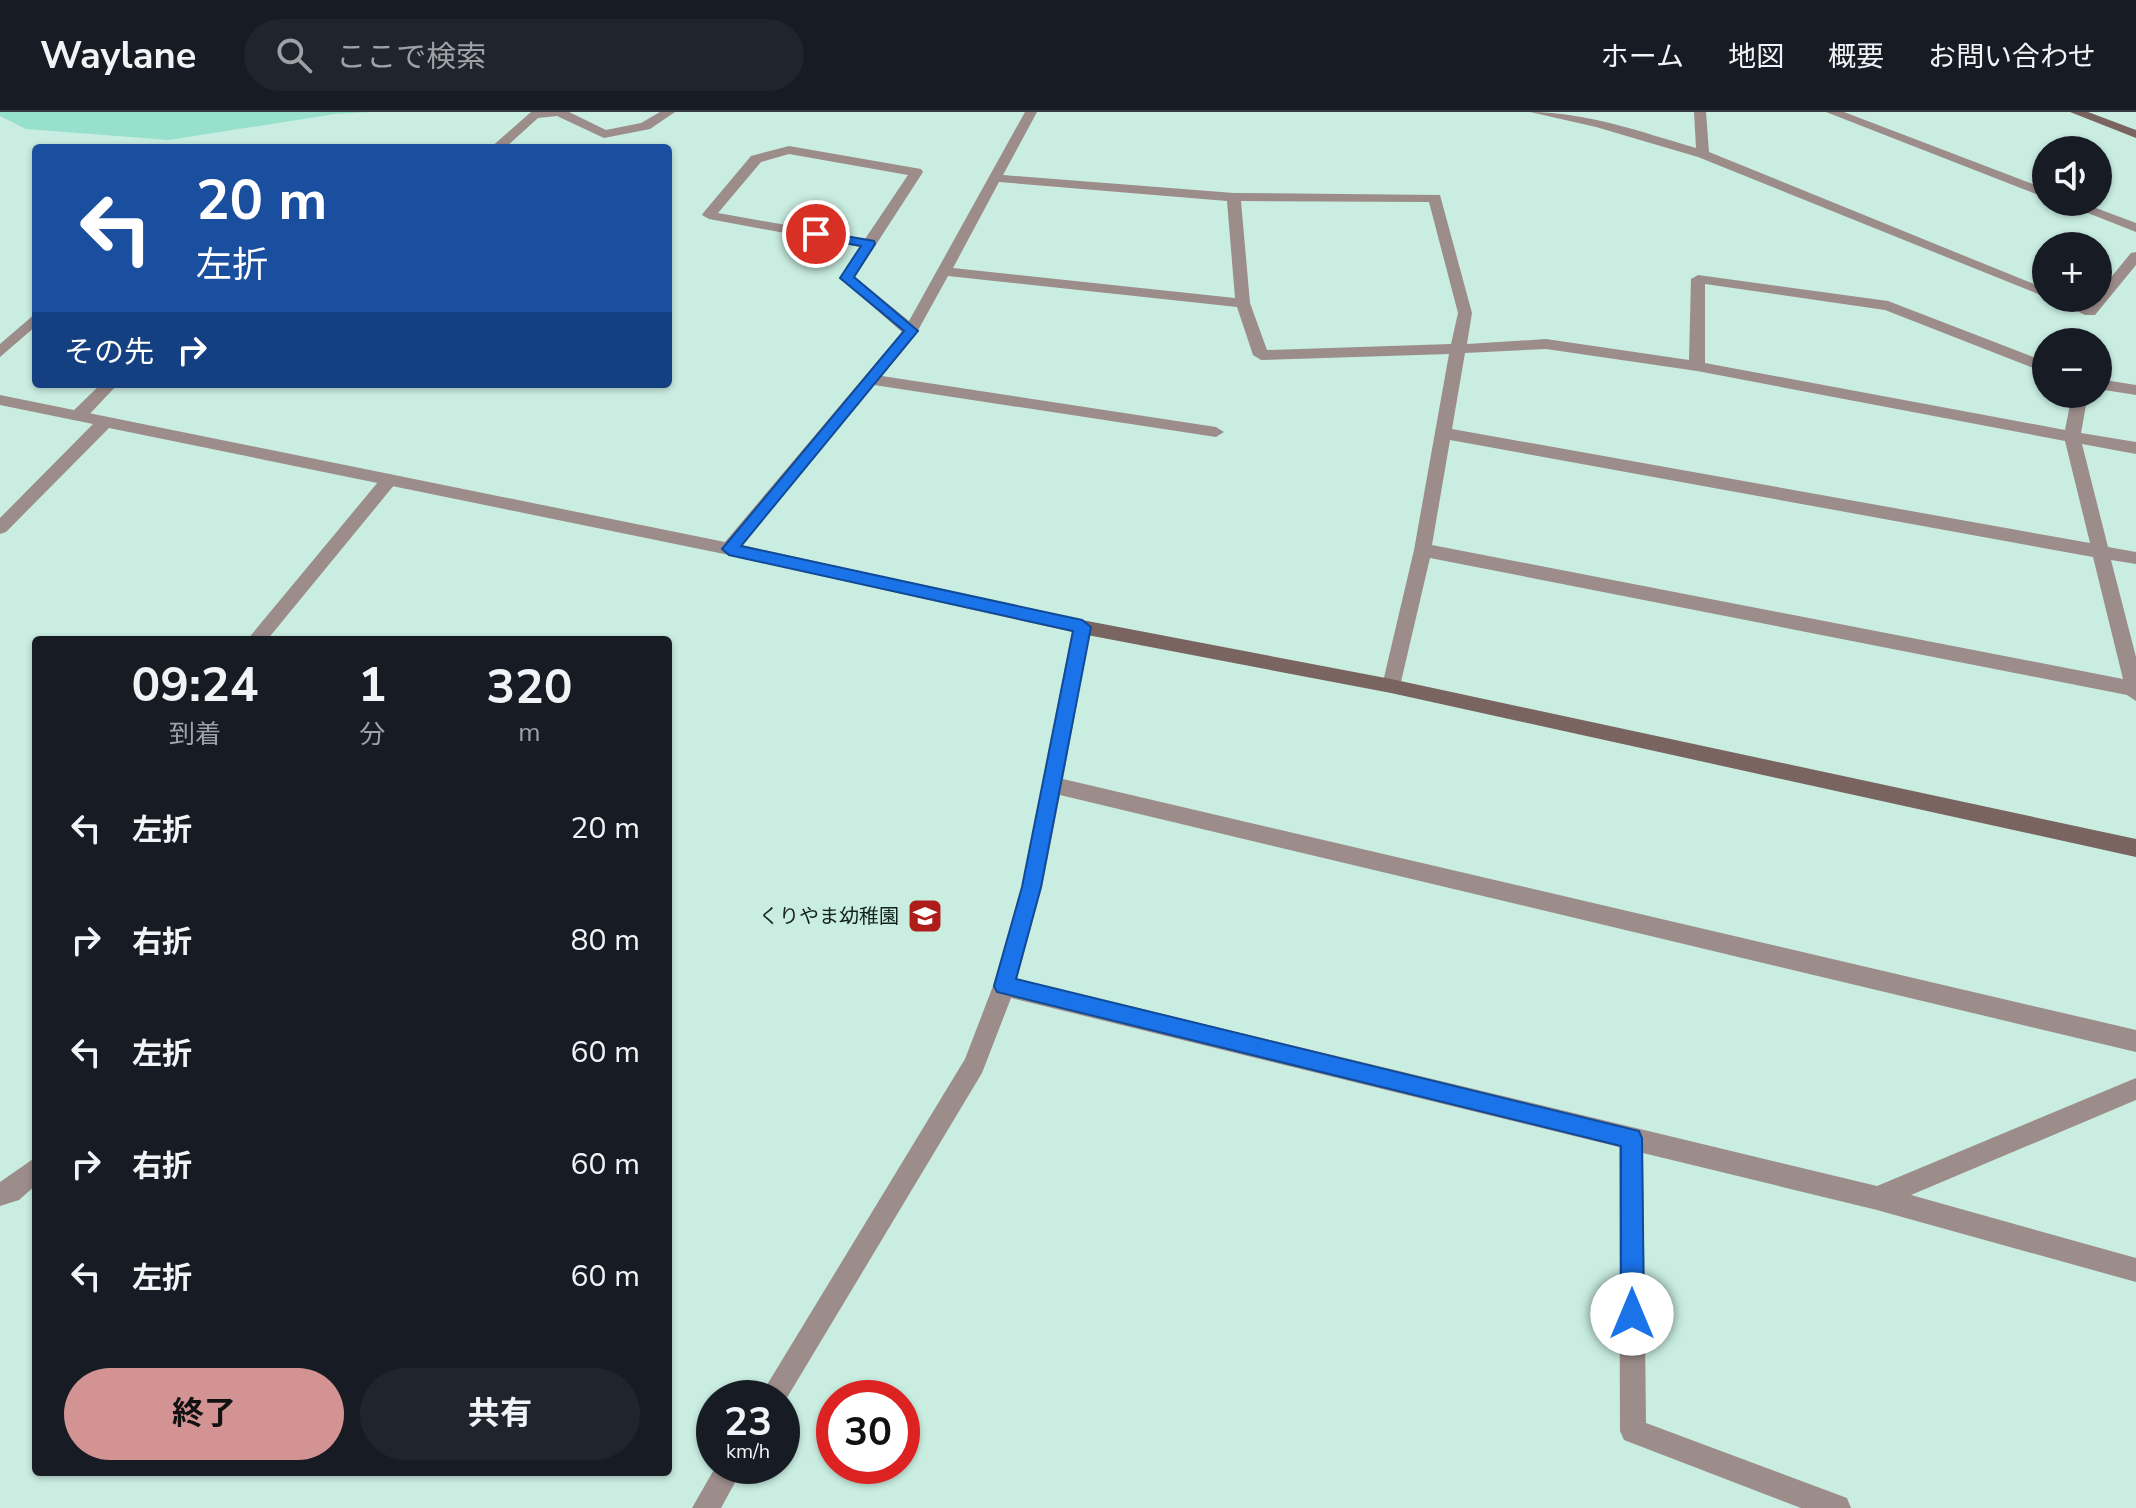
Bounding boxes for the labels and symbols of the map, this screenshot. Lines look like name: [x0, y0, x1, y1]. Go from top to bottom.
pin: [782, 200, 850, 268]
school or university icon: くりやま幼稚園: [906, 897, 944, 935]
place label: くりやま幼稚園: [759, 903, 899, 930]
position arrow: [1590, 1272, 1674, 1356]
speed limit sign: 30: [816, 1380, 920, 1484]

